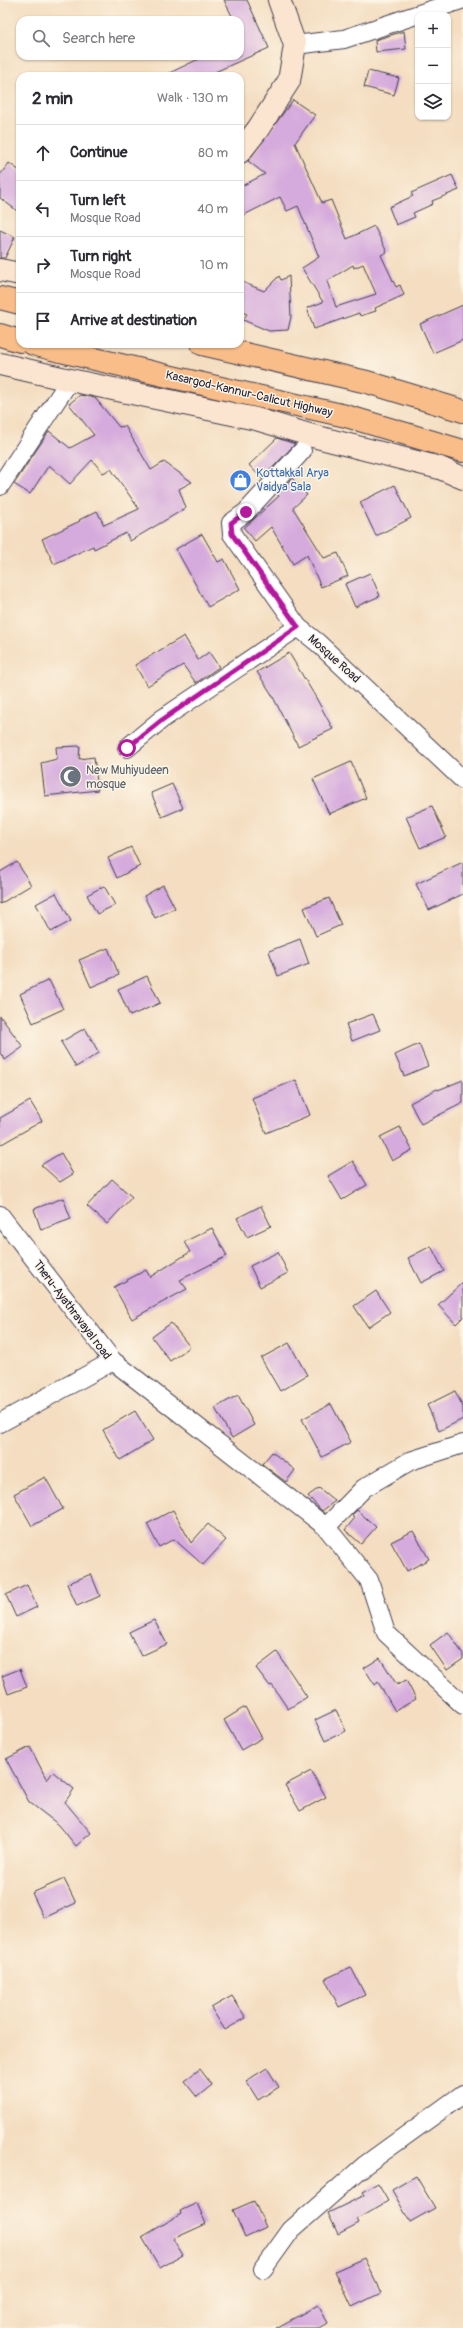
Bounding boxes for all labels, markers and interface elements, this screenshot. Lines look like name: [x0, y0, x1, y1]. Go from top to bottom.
map controls: [415, 12, 451, 120]
button: +: [415, 12, 451, 48]
search box: [16, 16, 244, 60]
icon: search: [30, 27, 52, 49]
text: Search here: [62, 29, 135, 48]
button: −: [415, 48, 451, 84]
button: layers: [415, 84, 451, 120]
text: 2 min: [32, 88, 73, 109]
text: Walk · 130 m: [157, 90, 228, 106]
icon: ahead: [32, 142, 54, 164]
text: Continue: [70, 143, 128, 162]
text: 80 m: [198, 145, 228, 161]
text: Turn left: [70, 191, 126, 210]
icon: left: [32, 198, 54, 220]
text: 40 m: [197, 201, 228, 217]
text: Mosque Road: [70, 210, 141, 226]
text: Turn right: [70, 247, 131, 266]
icon: right: [32, 254, 54, 276]
text: 10 m: [200, 257, 228, 273]
text: Mosque Road: [70, 266, 141, 282]
icon: arrive: [32, 310, 54, 332]
text: Arrive at destination: [70, 311, 197, 330]
street label: Kasargod-Kannur-Calicut Highway: [164, 367, 334, 421]
place label: Kottakkal Arya Vaidya Sala: [256, 466, 329, 495]
shop icon: Kottakkal Arya Vaidya Sala: [228, 467, 254, 493]
route end: [237, 503, 255, 521]
street label: Mosque Road: [305, 632, 363, 687]
route start: [118, 739, 136, 757]
place label: New Muhiyudeen mosque: [86, 763, 169, 792]
mosque icon: New Muhiyudeen mosque: [57, 764, 83, 790]
street label: Theru-Ayathravayal road: [30, 1257, 114, 1363]

